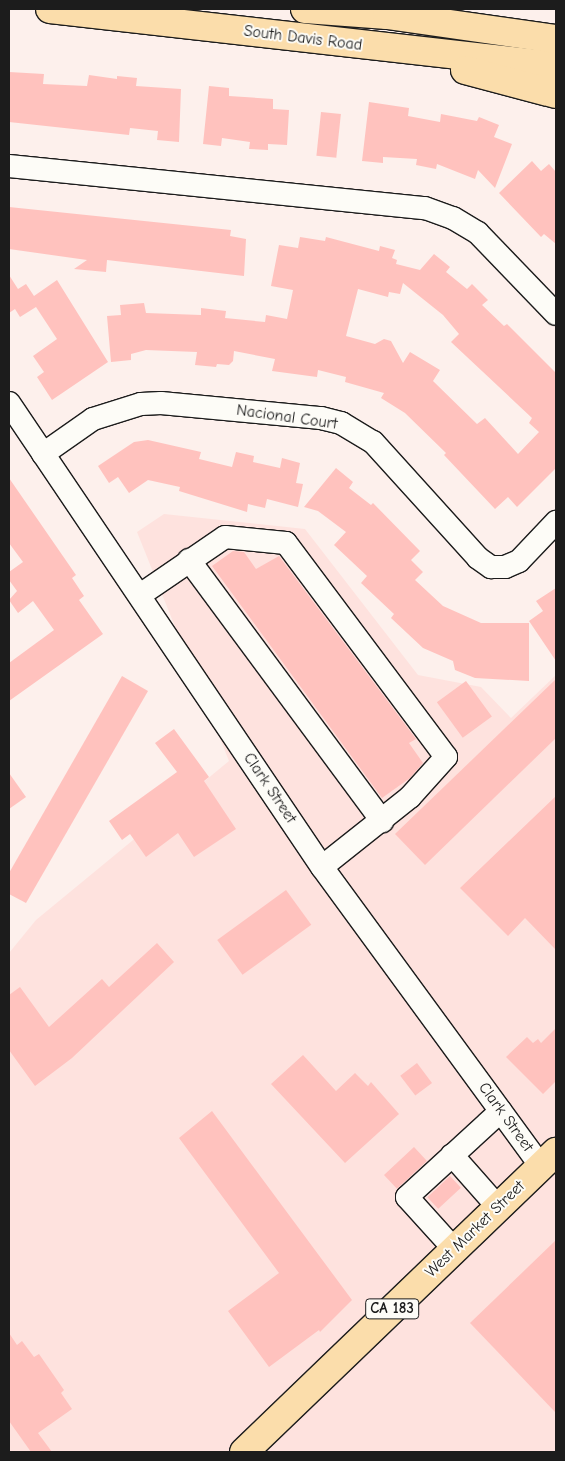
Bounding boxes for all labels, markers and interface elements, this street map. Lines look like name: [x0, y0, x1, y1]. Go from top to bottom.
street label: South Davis Road: [243, 21, 363, 55]
street label: Nacional Court: [235, 400, 339, 434]
street label: Clark Street: [239, 749, 301, 827]
street label: Clark Street: [474, 1079, 538, 1155]
street label: West Market Street: [421, 1177, 529, 1281]
road number: CA 183: [364, 1296, 420, 1322]

